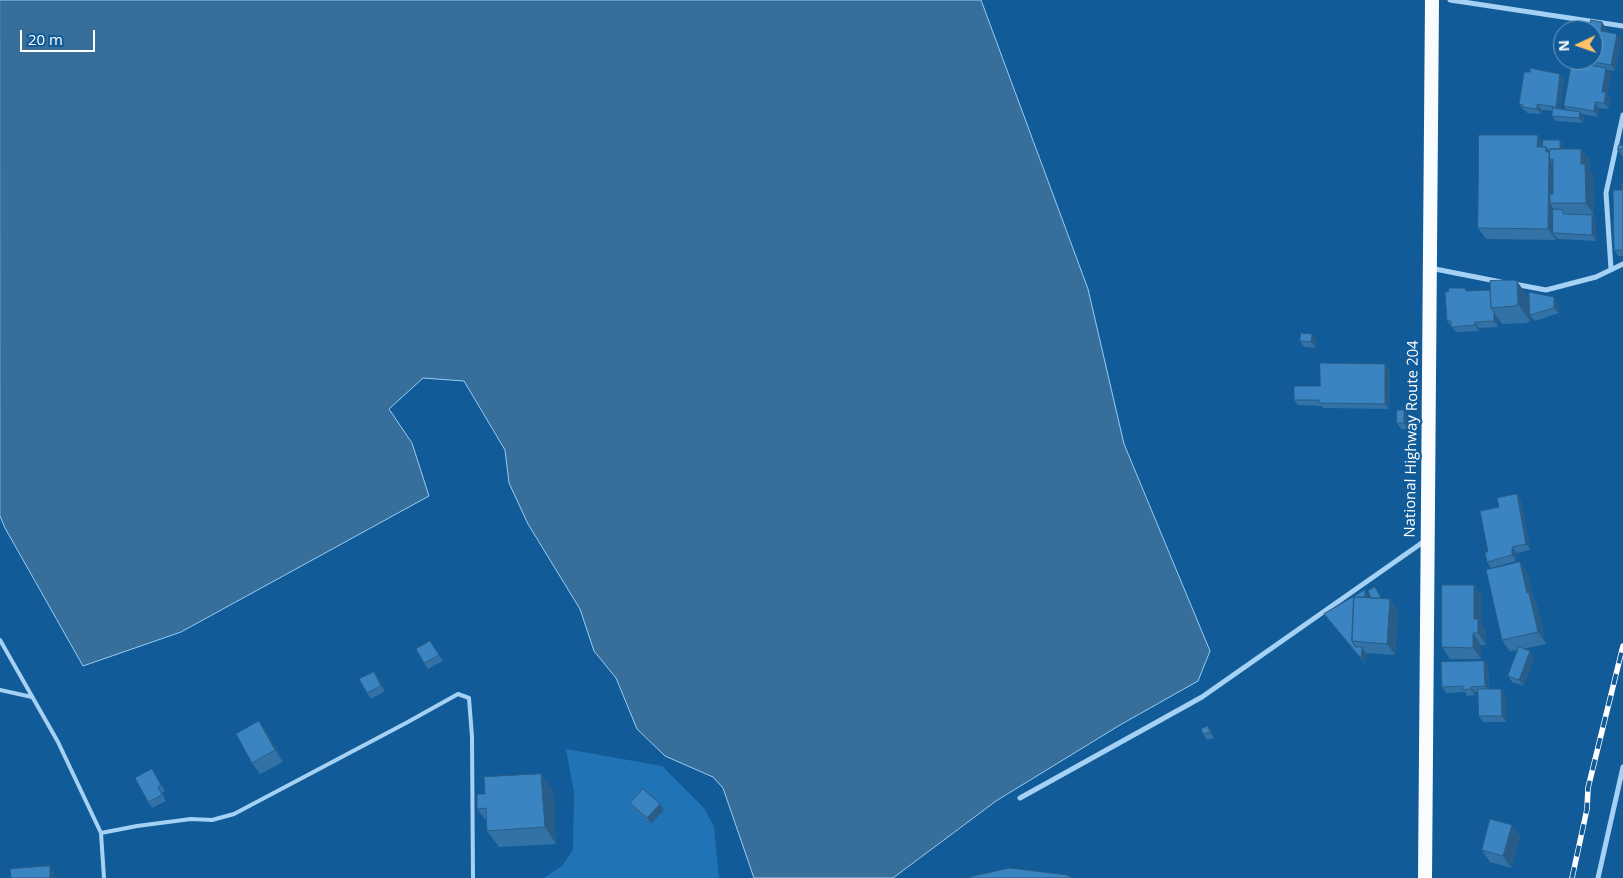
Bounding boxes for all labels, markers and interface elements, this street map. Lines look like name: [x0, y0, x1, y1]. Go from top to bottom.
scale bar: [22, 20, 98, 52]
north arrow: [1553, 20, 1603, 70]
text: 20 m: [28, 29, 63, 49]
text: N: [1554, 40, 1573, 52]
street label: National Highway Route 204: [1401, 340, 1423, 538]

